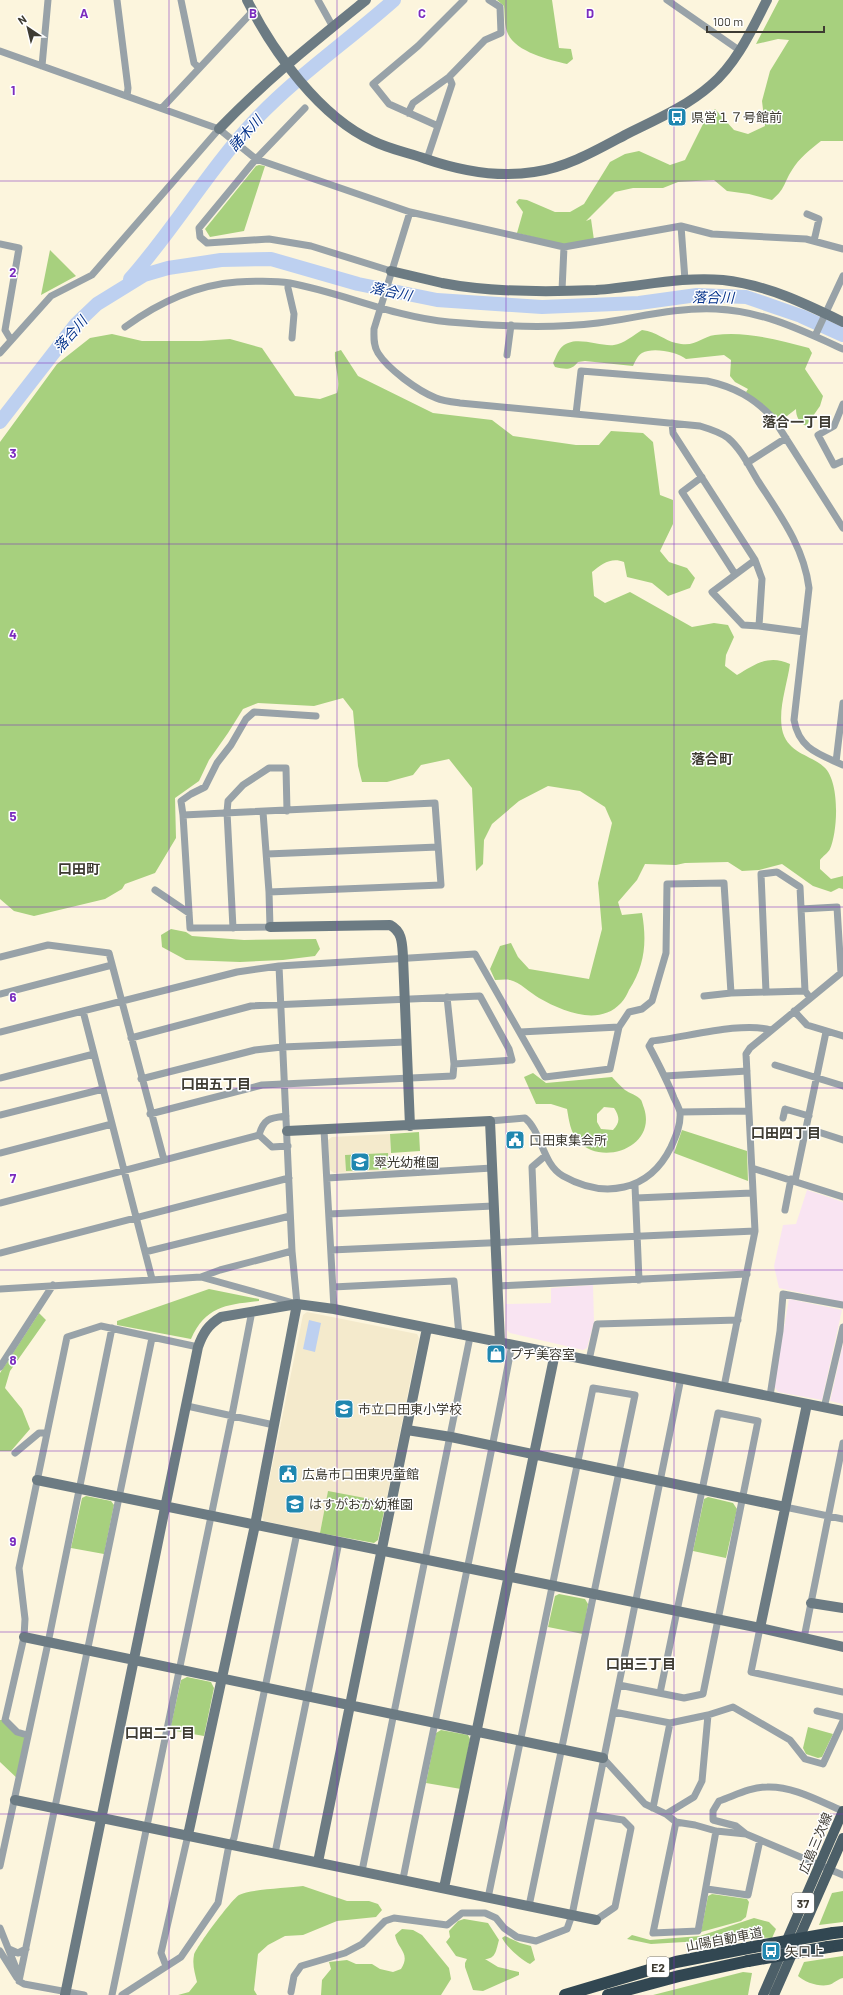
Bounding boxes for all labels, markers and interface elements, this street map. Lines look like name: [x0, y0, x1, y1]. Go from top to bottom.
text: A: [80, 5, 89, 21]
text: B: [249, 5, 257, 21]
text: C: [418, 5, 426, 21]
text: D: [586, 5, 594, 21]
north arrow: [8, 8, 48, 48]
scale bar: [707, 8, 824, 34]
text: N: [15, 12, 29, 27]
text: 100 m: [713, 14, 743, 28]
text: 1: [11, 82, 15, 98]
bus stop icon: 県営１７号館前: [666, 106, 688, 128]
place label: 県営１７号館前: [691, 109, 782, 125]
water label: 諸木川: [225, 110, 267, 154]
text: 2: [9, 264, 17, 280]
water label: 落合川: [369, 278, 415, 304]
water label: 落合川: [692, 288, 736, 306]
water label: 落合川: [50, 311, 92, 355]
district label: 落合一丁目: [762, 413, 832, 430]
text: 3: [9, 445, 17, 461]
text: 4: [9, 626, 17, 642]
district label: 落合町: [691, 750, 733, 767]
text: 5: [9, 808, 17, 824]
district label: 口田町: [58, 860, 100, 877]
text: 6: [10, 989, 17, 1005]
district label: 口田五丁目: [181, 1075, 251, 1092]
district label: 口田四丁目: [751, 1124, 821, 1141]
public building icon: 口田東集会所: [504, 1129, 526, 1151]
place label: 口田東集会所: [529, 1132, 607, 1148]
school or university icon: 翠光幼稚園: [349, 1151, 371, 1173]
place label: 翠光幼稚園: [374, 1154, 439, 1170]
text: 7: [10, 1170, 17, 1186]
shop icon: プチ美容室: [485, 1343, 507, 1365]
place label: プチ美容室: [510, 1346, 575, 1362]
text: 8: [9, 1352, 17, 1368]
school or university icon: 市立口田東小学校: [333, 1398, 355, 1420]
place label: 市立口田東小学校: [358, 1401, 462, 1417]
public building icon: 広島市口田東児童館: [277, 1463, 299, 1485]
place label: 広島市口田東児童館: [302, 1466, 419, 1482]
school or university icon: はすがおか幼稚園: [284, 1493, 306, 1515]
place label: はすがおか幼稚園: [309, 1496, 413, 1512]
text: 9: [10, 1533, 17, 1549]
district label: 口田三丁目: [606, 1655, 676, 1672]
district label: 口田二丁目: [125, 1724, 195, 1741]
street label: 広島三次線: [795, 1810, 835, 1876]
road number: 37: [792, 1893, 814, 1913]
street label: 山陽自動車道: [684, 1924, 764, 1954]
bus stop icon: 矢口上: [760, 1940, 782, 1962]
place label: 矢口上: [785, 1943, 824, 1959]
road number: E2: [647, 1957, 669, 1977]

